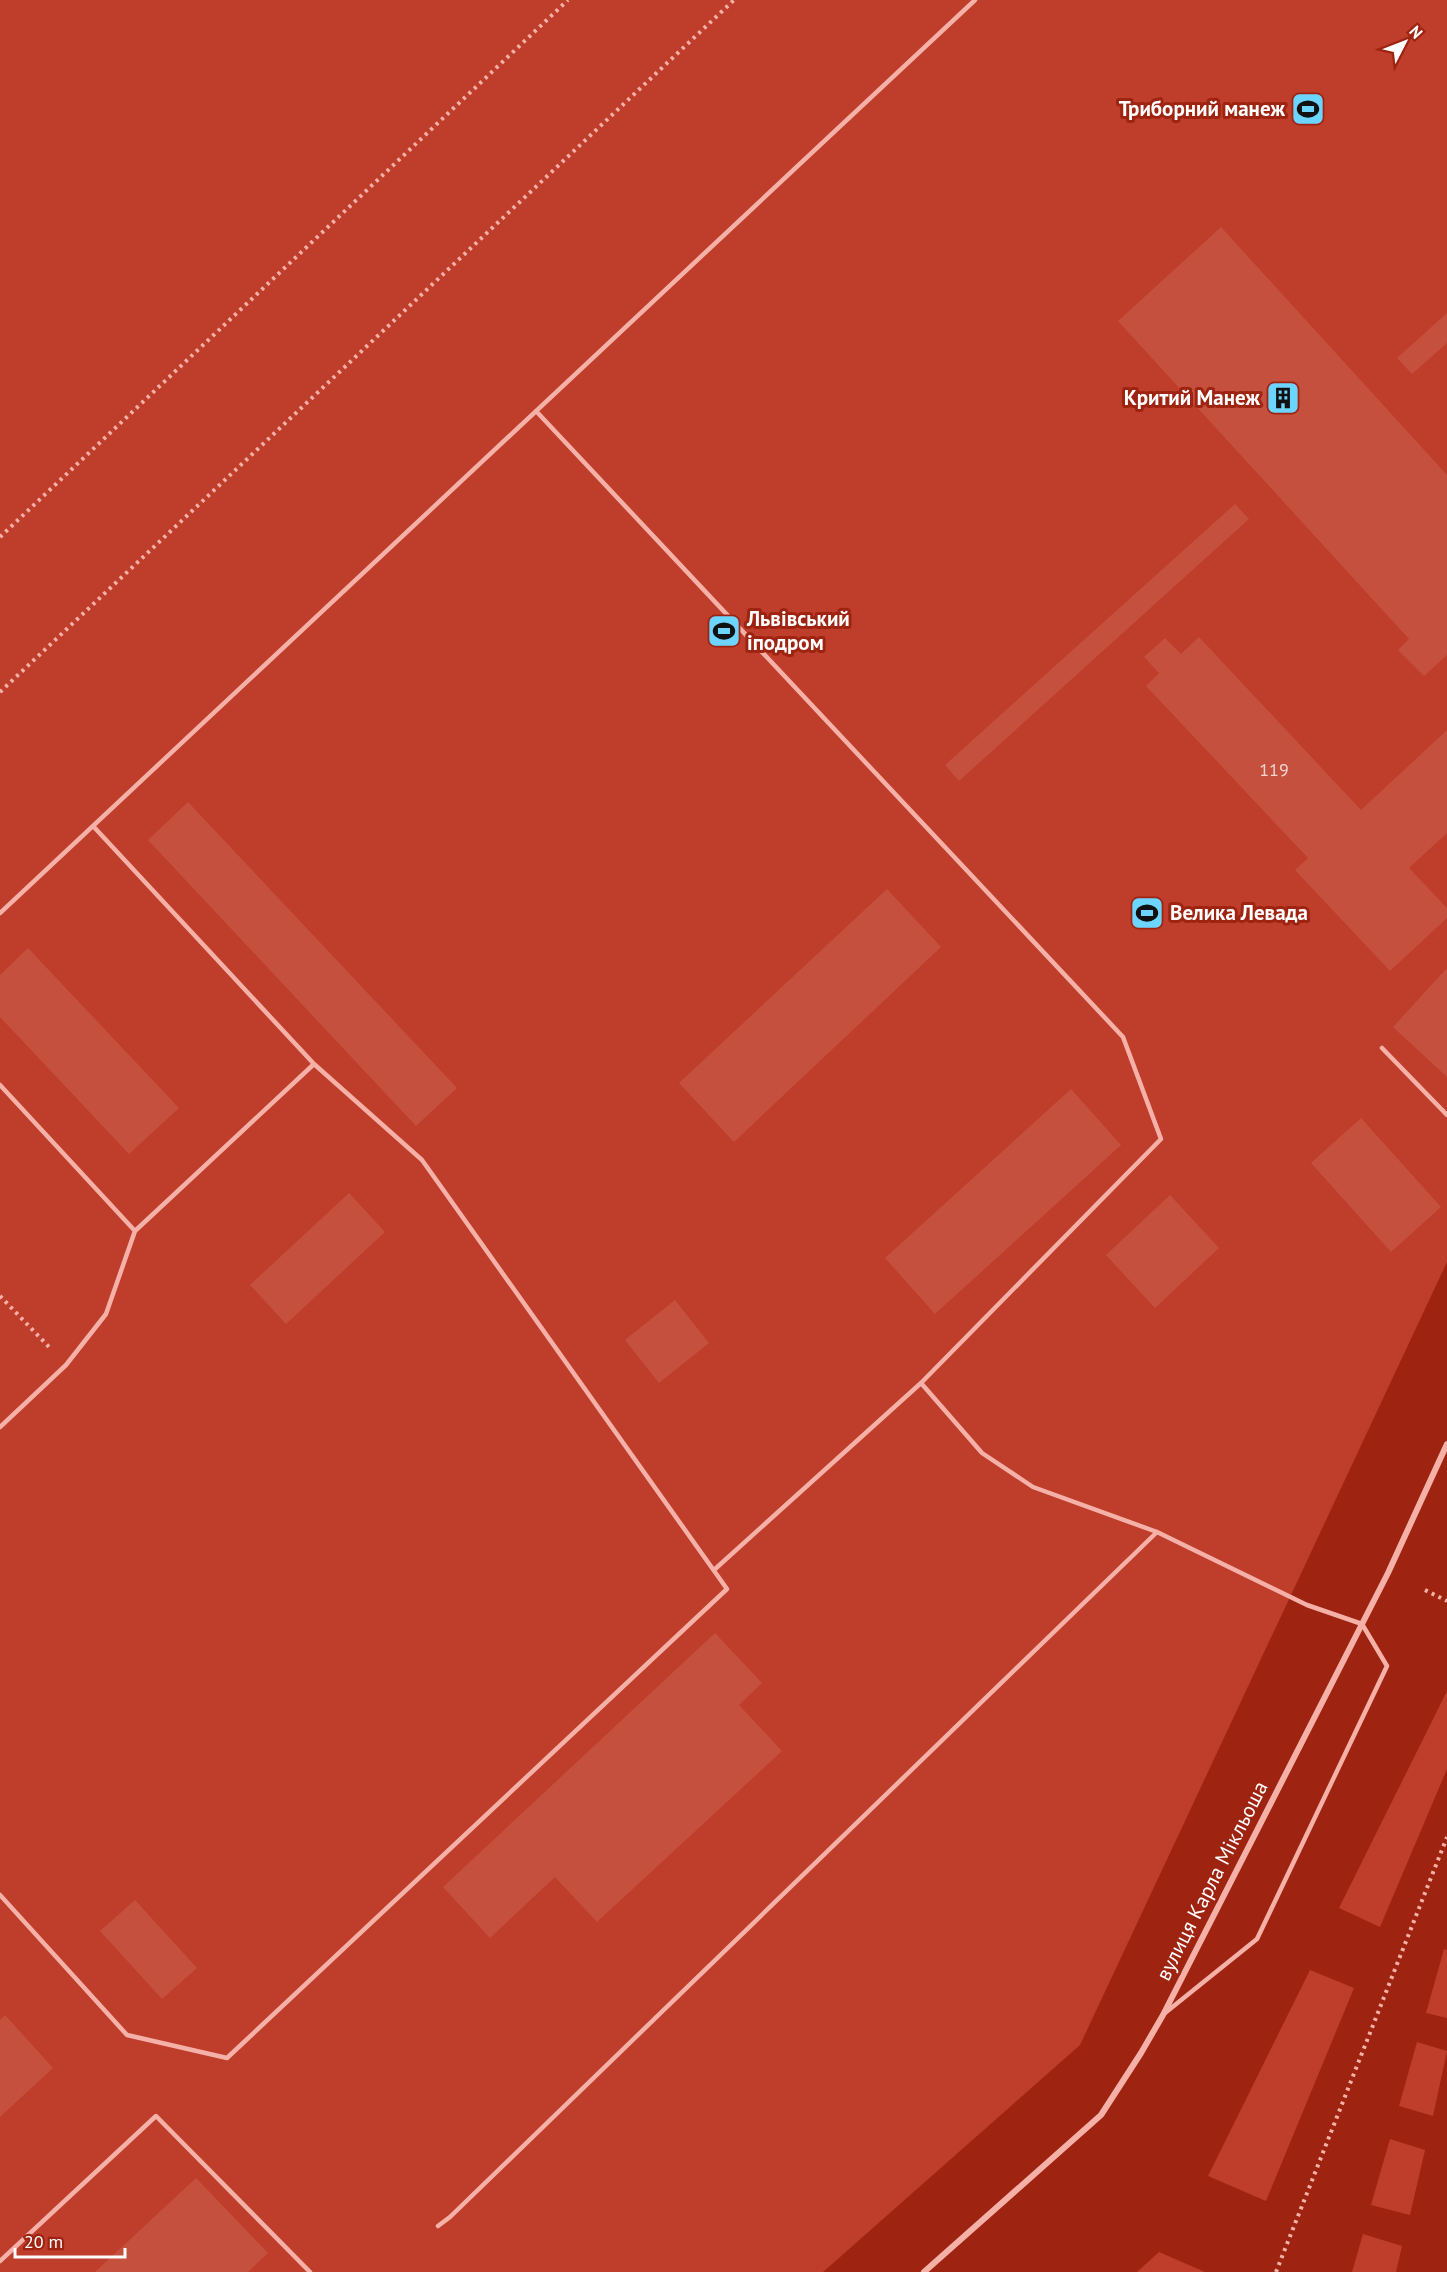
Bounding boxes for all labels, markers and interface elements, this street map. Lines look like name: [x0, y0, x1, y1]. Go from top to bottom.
north arrow: [1375, 12, 1435, 72]
text: N: [1405, 21, 1427, 43]
sports icon: Триборний манеж: [1290, 91, 1326, 127]
place label: Триборний манеж: [1119, 95, 1285, 122]
building icon: Критий Манеж: [1265, 380, 1301, 416]
place label: Критий Манеж: [1124, 384, 1260, 411]
place label: Львівський іподром: [746, 605, 850, 656]
sports icon: Львівський іподром: [706, 613, 742, 649]
house number: 119: [1259, 758, 1289, 781]
sports icon: Велика Левада: [1129, 895, 1165, 931]
place label: Велика Левада: [1170, 899, 1308, 926]
street label: вулиця Карла Мікльоша: [1150, 1777, 1274, 1985]
scale bar: [15, 2221, 124, 2259]
text: 20 m: [24, 2230, 63, 2253]

